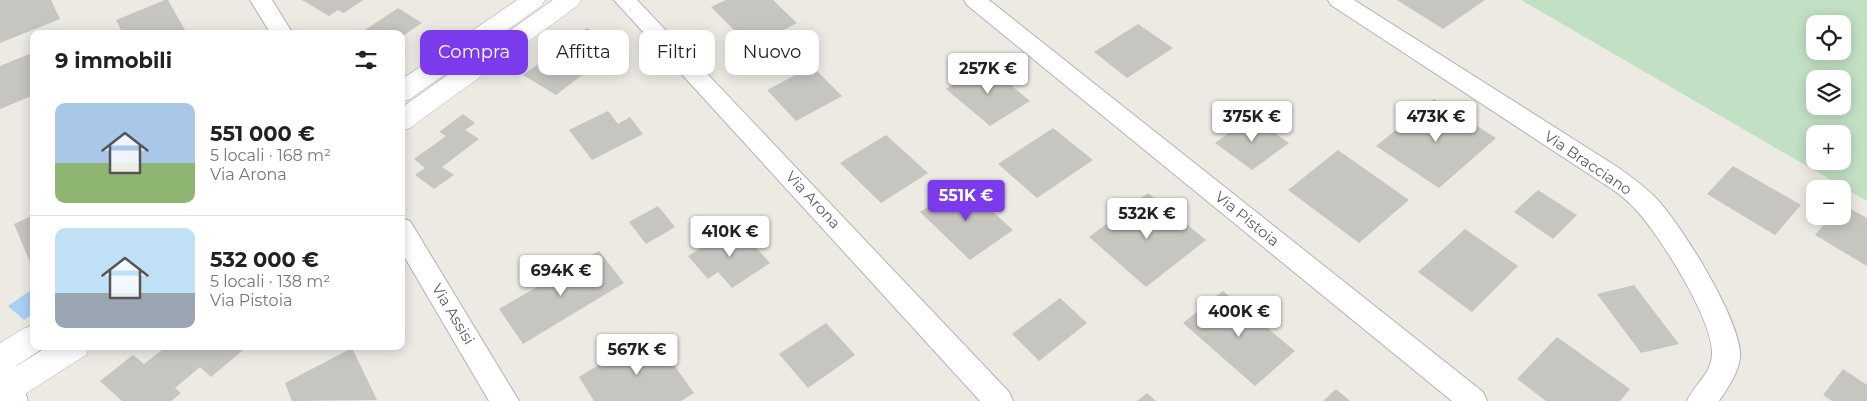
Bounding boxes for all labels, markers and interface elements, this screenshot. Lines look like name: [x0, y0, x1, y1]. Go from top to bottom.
map controls: [1806, 15, 1851, 225]
button: locate: [1806, 15, 1851, 60]
chip: Compra: [420, 30, 528, 75]
chip: Affitta: [538, 30, 629, 75]
chip: Filtri: [639, 30, 715, 75]
chip: Nuovo: [725, 30, 819, 75]
icon: filters: [352, 46, 380, 74]
text: 9 immobili: [55, 48, 172, 73]
pin: 257K €: [947, 52, 1029, 95]
text: 257K €: [959, 59, 1017, 78]
button: layers: [1806, 70, 1851, 115]
pin: 375K €: [1211, 100, 1293, 143]
pin: 473K €: [1395, 100, 1477, 143]
text: 375K €: [1223, 107, 1281, 126]
text: 473K €: [1407, 107, 1466, 126]
text: 551 000 €: [210, 121, 315, 146]
icon: home: [95, 123, 155, 183]
button: +: [1806, 125, 1851, 170]
street label: Via Bracciano: [1541, 126, 1636, 199]
text: 5 locali · 168 m²: [210, 146, 331, 165]
text: Via Arona: [210, 165, 287, 184]
street label: Via Arona: [782, 167, 845, 232]
pin: 551K €: [925, 180, 1007, 222]
button: −: [1806, 180, 1851, 225]
text: 551K €: [939, 186, 993, 205]
street label: Via Pistoia: [1211, 187, 1283, 250]
pin: 532K €: [1106, 198, 1188, 240]
text: 532K €: [1118, 204, 1176, 223]
pin: 410K €: [689, 216, 771, 258]
text: 410K €: [701, 222, 759, 241]
text: 532 000 €: [210, 247, 319, 272]
icon: home: [95, 248, 155, 308]
pin: 694K €: [520, 254, 602, 297]
text: 694K €: [531, 261, 591, 280]
text: 5 locali · 138 m²: [210, 272, 330, 291]
street label: Via Assisi: [428, 280, 479, 348]
text: Via Pistoia: [210, 291, 292, 310]
pin: 400K €: [1198, 296, 1280, 338]
text: 400K €: [1208, 302, 1270, 321]
pin: 567K €: [596, 334, 678, 376]
text: 567K €: [608, 340, 666, 359]

